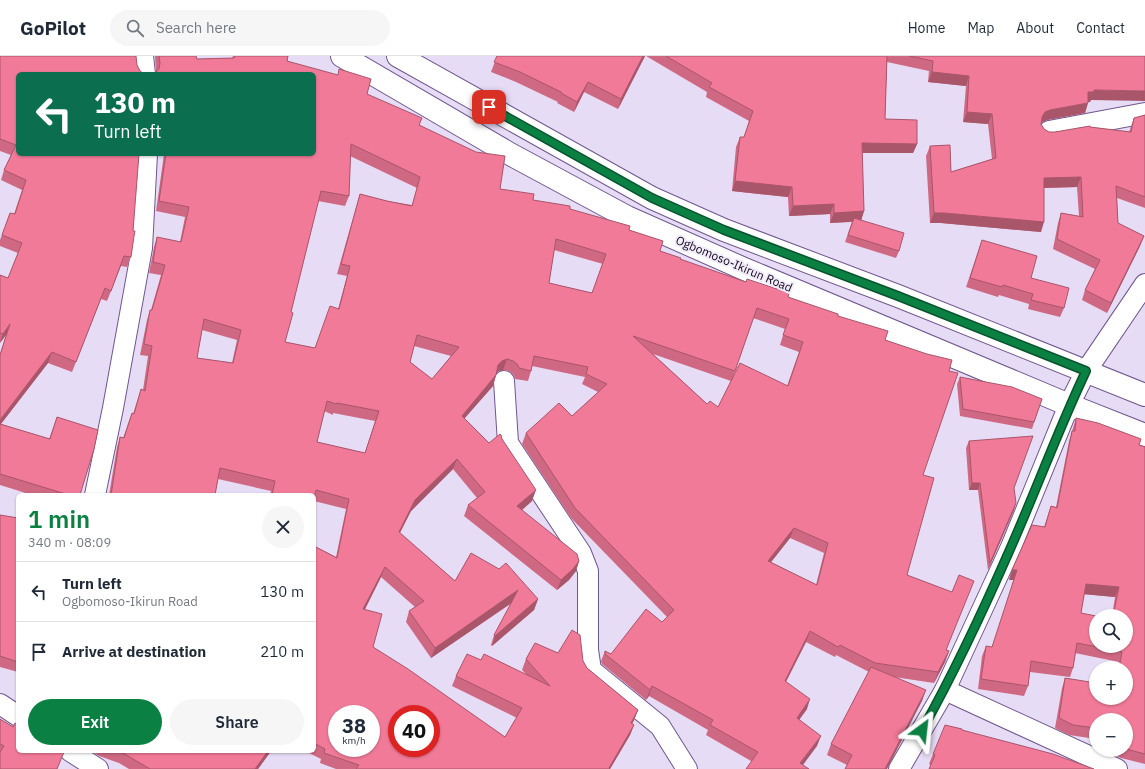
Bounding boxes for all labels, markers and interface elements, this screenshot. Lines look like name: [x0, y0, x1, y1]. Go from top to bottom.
search box: [110, 10, 390, 46]
text: GoPilot: [20, 16, 86, 40]
icon: search: [124, 17, 146, 39]
text: Search here: [156, 18, 236, 37]
text: Home: [908, 19, 945, 37]
text: Map: [967, 19, 994, 37]
text: About: [1016, 19, 1054, 37]
text: Contact: [1076, 19, 1125, 37]
text: 130 m: [94, 84, 176, 121]
icon: left: [28, 88, 80, 140]
pin: [472, 90, 506, 124]
icon: arrive: [478, 96, 500, 118]
text: Turn left: [94, 120, 162, 143]
street label: Ogbomoso-Ikirun Road: [674, 232, 795, 295]
text: 1 min: [28, 503, 90, 535]
button: close: [262, 506, 304, 548]
text: 340 m · 08:09: [28, 534, 111, 551]
text: Turn left: [62, 574, 122, 593]
icon: left: [28, 581, 50, 603]
text: 130 m: [260, 582, 304, 601]
text: Ogbomoso-Ikirun Road: [62, 593, 198, 610]
map controls: [1089, 609, 1133, 757]
button: search: [1089, 609, 1133, 653]
icon: arrive: [28, 641, 50, 663]
text: Arrive at destination: [62, 642, 206, 661]
text: 210 m: [260, 642, 304, 661]
button: +: [1089, 661, 1133, 705]
button: Exit: [28, 699, 162, 745]
button: Share: [170, 699, 304, 745]
speed limit sign: 40: [388, 705, 440, 757]
position arrow: [901, 709, 943, 751]
text: 38: [342, 712, 366, 739]
button: −: [1089, 713, 1133, 757]
text: km/h: [342, 734, 366, 747]

